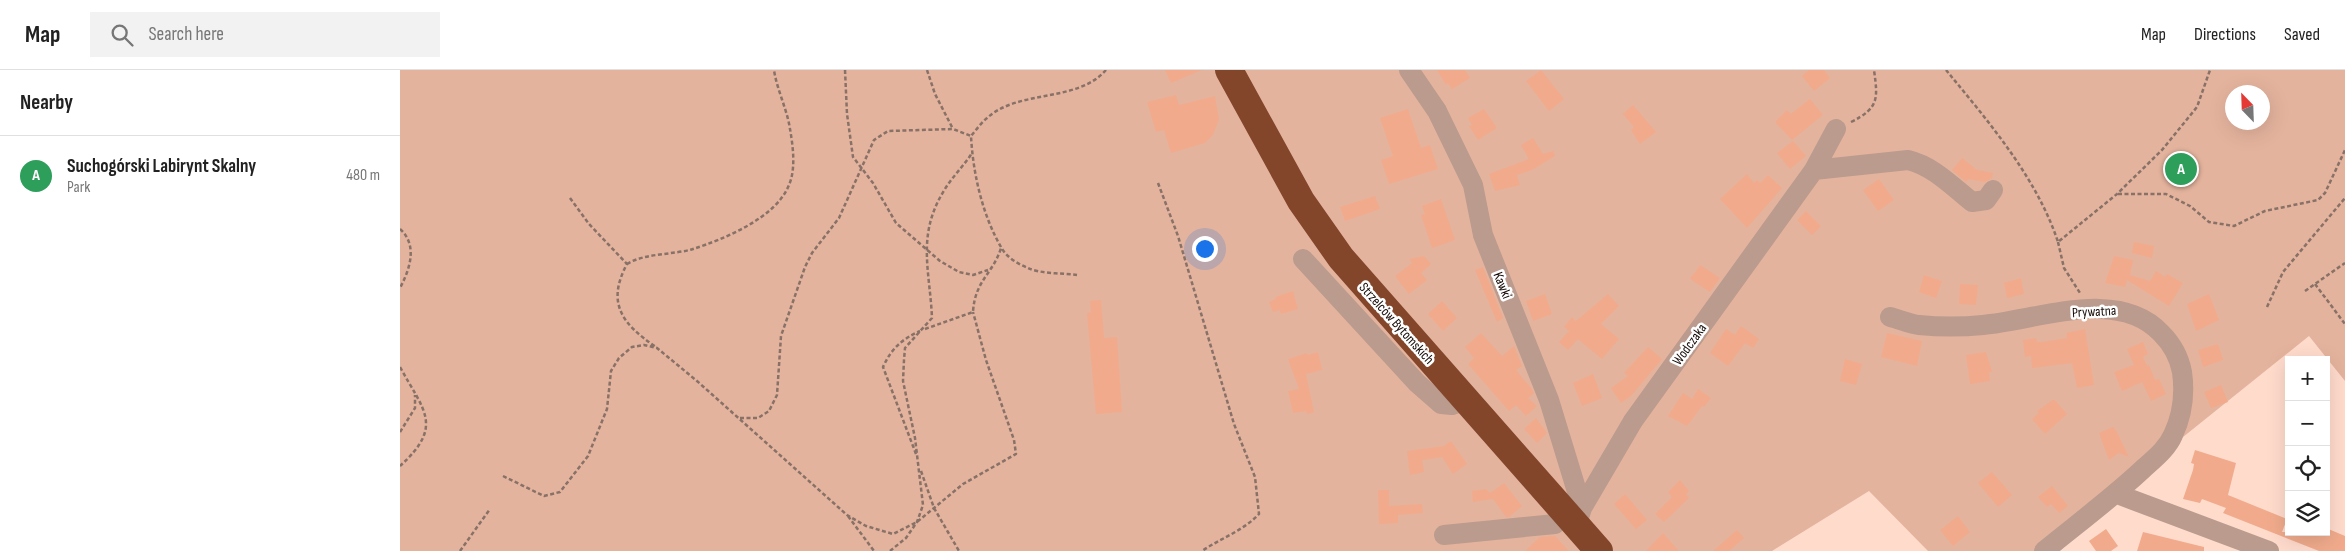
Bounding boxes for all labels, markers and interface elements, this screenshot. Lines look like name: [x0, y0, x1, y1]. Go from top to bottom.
search box: [90, 12, 440, 57]
text: Map: [25, 20, 60, 49]
icon: search: [108, 21, 136, 49]
text: Search here: [148, 23, 224, 46]
text: Map: [2141, 24, 2166, 45]
text: Directions: [2194, 24, 2256, 45]
text: Saved: [2284, 24, 2320, 45]
north arrow: [2225, 85, 2270, 130]
text: Nearby: [20, 90, 73, 115]
pin: A: [2165, 150, 2197, 188]
text: Suchogórski Labirynt Skalny: [67, 155, 256, 178]
text: A: [32, 166, 40, 185]
text: 480 m: [346, 166, 380, 185]
text: Park: [67, 178, 90, 197]
your location: [1192, 236, 1218, 262]
street label: Kawki: [1490, 269, 1516, 301]
street label: Strzelców Bytomskich: [1356, 279, 1438, 368]
street label: Prywatna: [2072, 302, 2117, 321]
street label: Wodczaka: [1669, 320, 1710, 368]
map controls: [2285, 356, 2330, 536]
button: +: [2285, 356, 2330, 401]
button: −: [2285, 401, 2330, 446]
button: locate: [2285, 446, 2330, 491]
button: layers: [2285, 491, 2330, 536]

